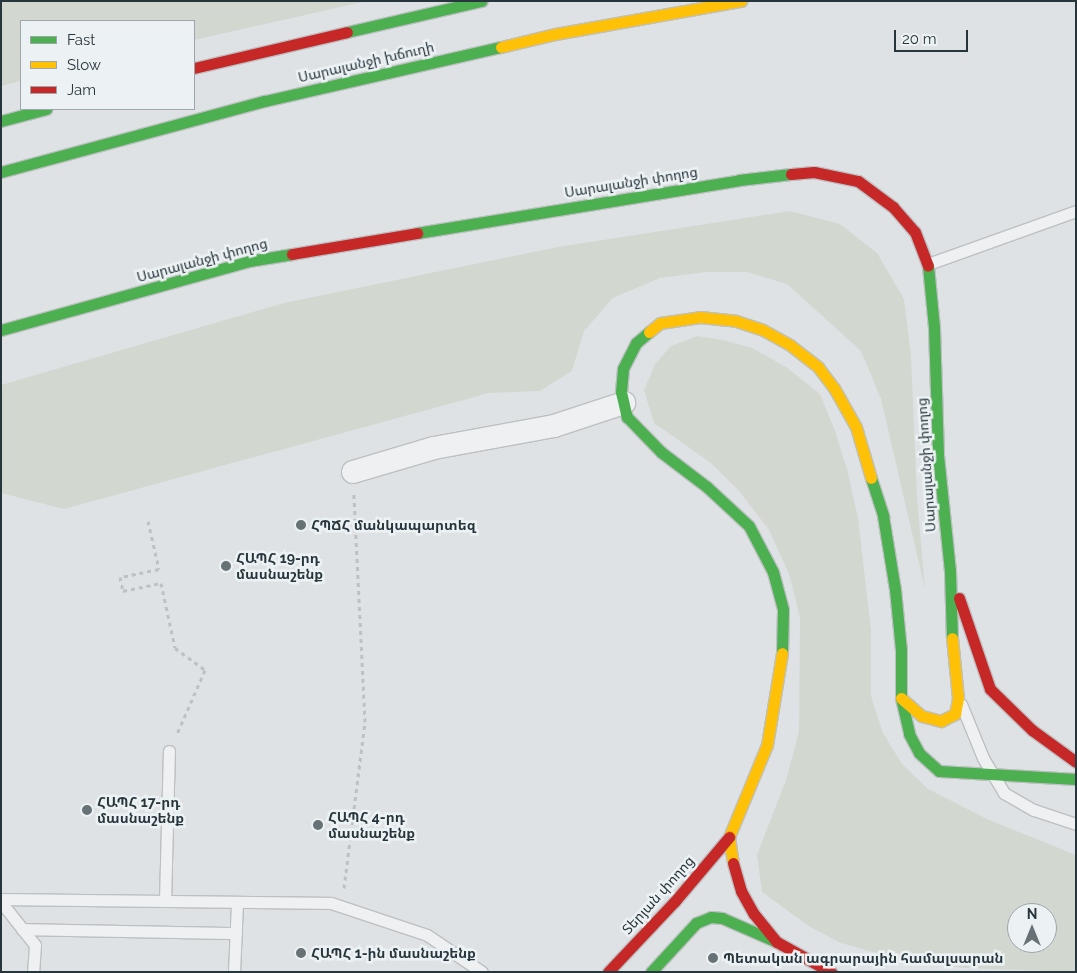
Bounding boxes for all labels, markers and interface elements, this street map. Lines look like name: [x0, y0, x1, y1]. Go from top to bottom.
legend: [20, 20, 195, 110]
scale bar: [897, 20, 971, 52]
text: 20 m: [902, 30, 937, 48]
text: Fast: [67, 31, 95, 49]
street label: Սարալանջի խճուղի: [296, 38, 436, 86]
text: Slow: [67, 56, 101, 74]
text: Jam: [67, 81, 96, 99]
street label: Սարալանջի փողոց: [563, 163, 699, 201]
street label: Սարալանջի փողոց: [135, 234, 269, 286]
street label: Սարալանջի փողոց: [913, 397, 939, 533]
place label: ՀՊՃՀ մանկապարտեզ: [311, 517, 476, 533]
marker: ՀՊՃՀ մանկապարտեզ: [295, 519, 307, 531]
place label: ՀԱՊՀ 19-րդ մասնաշենք: [236, 550, 323, 582]
marker: ՀԱՊՀ 19-րդ մասնաշենք: [220, 560, 232, 572]
place label: ՀԱՊՀ 17-րդ մասնաշենք: [97, 794, 184, 826]
marker: ՀԱՊՀ 17-րդ մասնաշենք: [81, 804, 93, 816]
place label: ՀԱՊՀ 4-րդ մասնաշենք: [328, 809, 415, 842]
marker: ՀԱՊՀ 4-րդ մասնաշենք: [312, 819, 324, 831]
street label: Տերյան փողոց: [618, 852, 698, 938]
north arrow: [1007, 903, 1057, 953]
text: N: [1027, 906, 1037, 922]
place label: ՀԱՊՀ 1-ին մասնաշենք: [311, 945, 476, 961]
marker: ՀԱՊՀ 1-ին մասնաշենք: [295, 947, 307, 959]
place label: Պետական ագրարային համալսարան: [723, 950, 1004, 966]
marker: Պետական ագրարային համալսարան: [707, 952, 719, 964]

